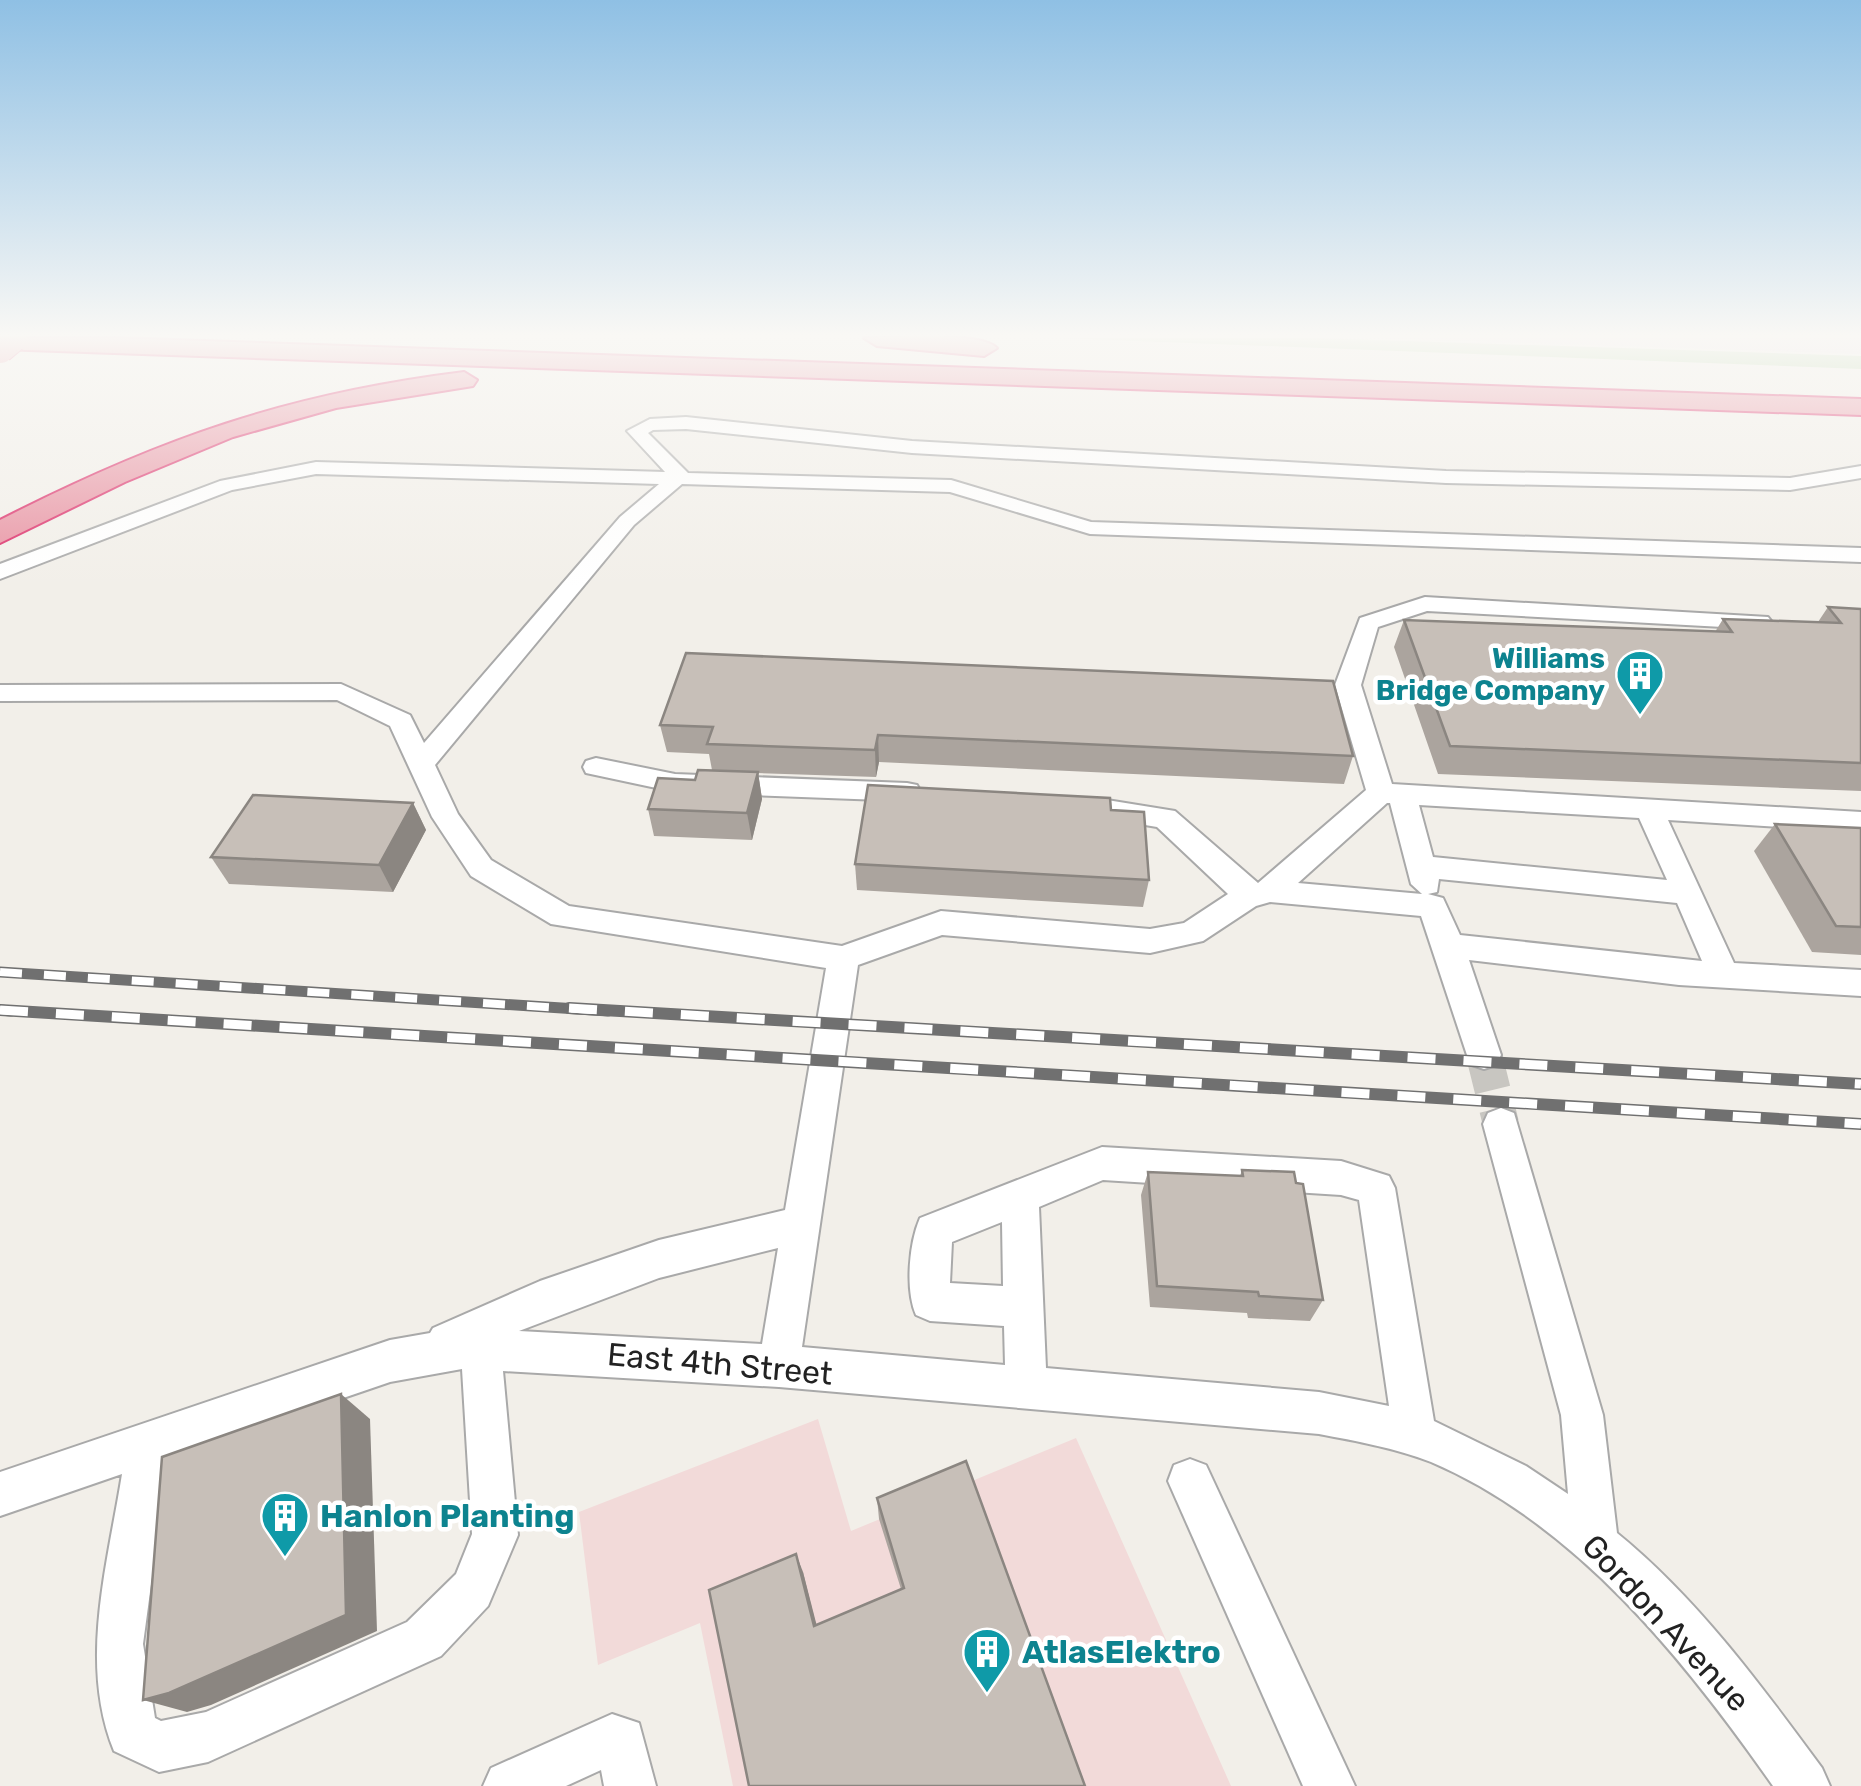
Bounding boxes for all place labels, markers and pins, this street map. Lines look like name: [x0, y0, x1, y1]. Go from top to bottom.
place label: Williams Bridge Company: [1376, 642, 1605, 707]
building icon: Williams Bridge Company: [1614, 648, 1666, 716]
building icon: Hanlon Planting: [259, 1490, 311, 1558]
place label: Hanlon Planting: [320, 1497, 574, 1535]
building icon: AtlasElektro: [961, 1626, 1013, 1694]
place label: AtlasElektro: [1022, 1633, 1221, 1671]

